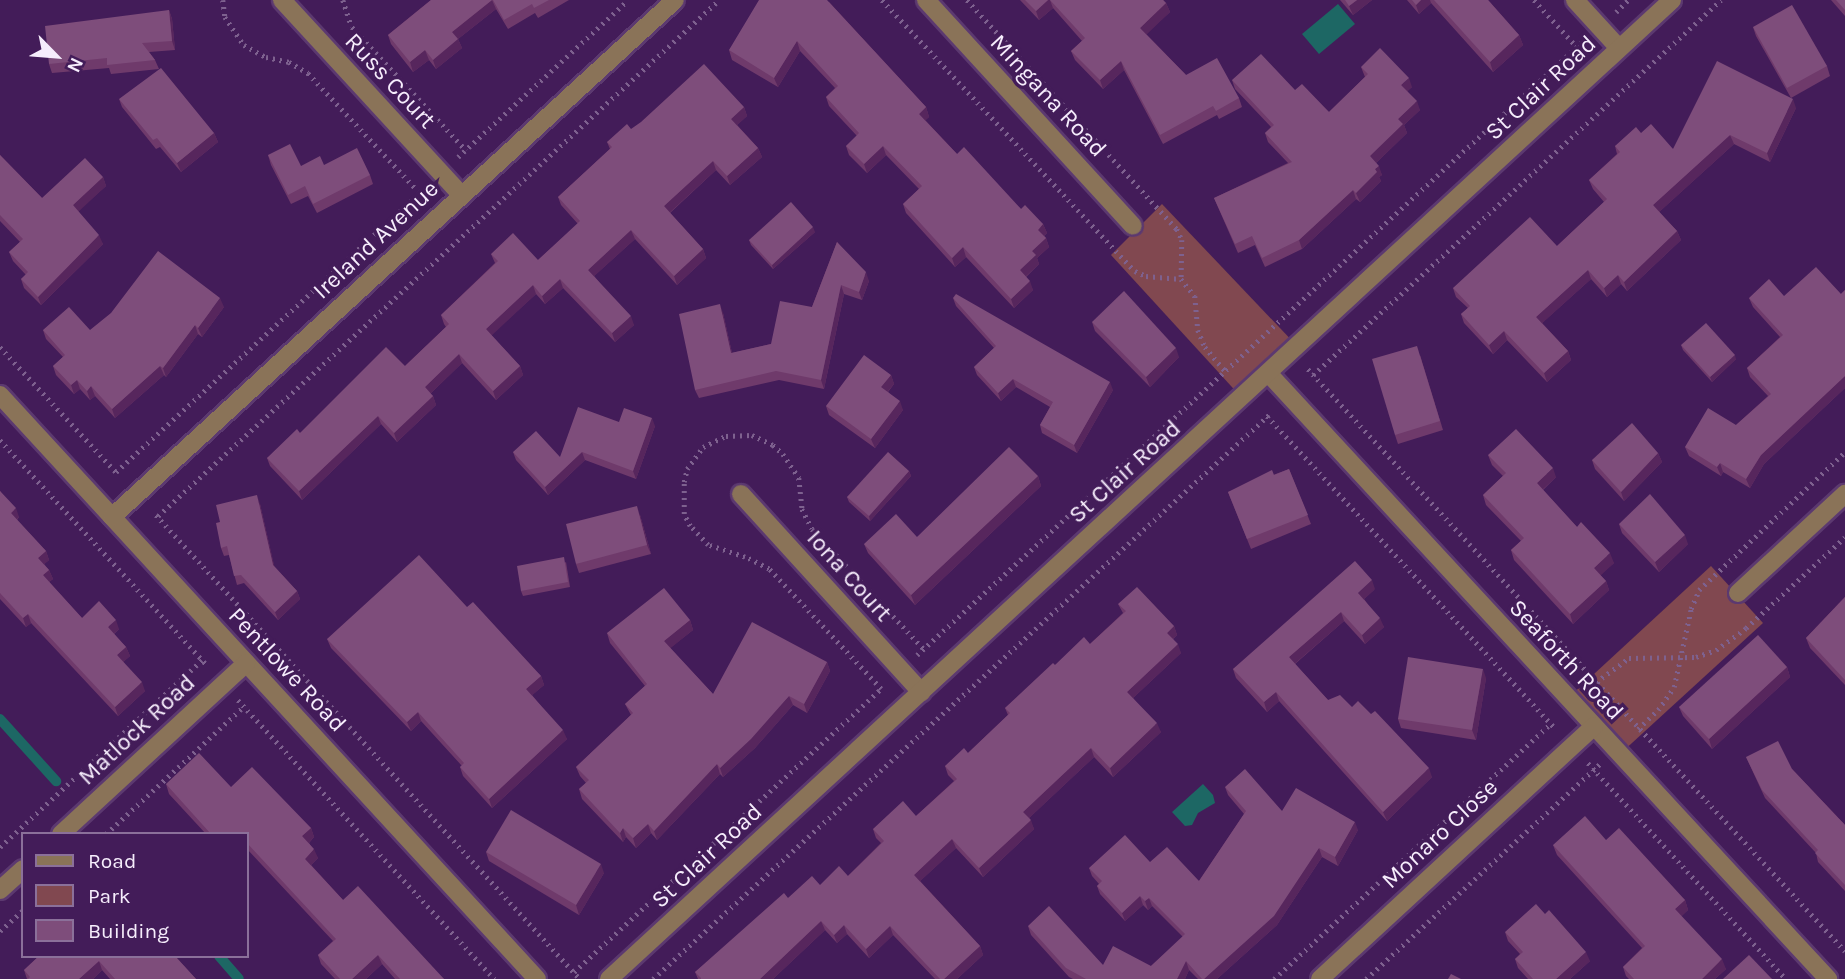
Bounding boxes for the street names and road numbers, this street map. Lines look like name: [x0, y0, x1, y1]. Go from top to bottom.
street label: Russ Court: [338, 27, 442, 135]
street label: Mingana Road: [984, 29, 1112, 163]
street label: St Clair Road: [1480, 30, 1602, 146]
street label: Ireland Avenue: [307, 175, 445, 305]
street label: St Clair Road: [1063, 414, 1187, 530]
street label: Iona Court: [800, 524, 898, 628]
street label: Seaforth Road: [1503, 594, 1629, 726]
street label: Pentlowe Road: [222, 602, 352, 738]
street label: Matlock Road: [73, 669, 201, 791]
street label: Monaro Close: [1376, 773, 1504, 895]
street label: St Clair Road: [646, 798, 768, 914]

